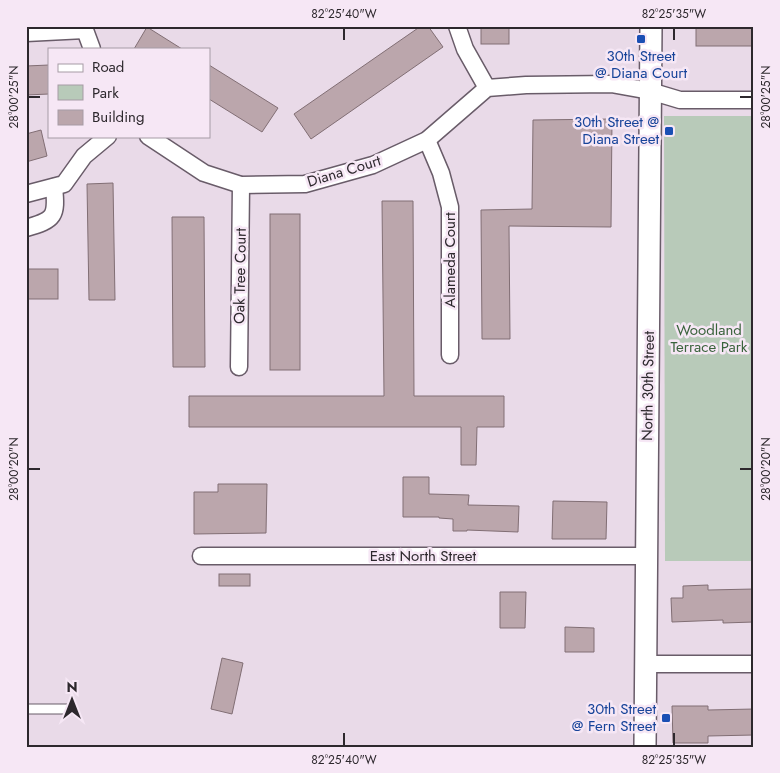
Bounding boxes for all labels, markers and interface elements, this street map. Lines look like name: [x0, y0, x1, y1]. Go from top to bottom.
text: 82°25'40"W: [311, 5, 377, 23]
text: 82°25'35"W: [642, 5, 706, 23]
marker: 30th Street @ Diana Court: [635, 33, 647, 45]
place label: 30th Street @ Diana Court: [595, 45, 687, 84]
legend: [48, 48, 210, 138]
text: Road: [92, 56, 124, 78]
text: 28°00'25"N: [5, 65, 23, 129]
text: 28°00'25"N: [757, 65, 775, 129]
text: Park: [92, 82, 119, 104]
text: Building: [92, 106, 144, 128]
place label: 30th Street @ Diana Street: [574, 111, 659, 150]
marker: 30th Street @ Diana Street: [663, 125, 675, 137]
street label: Diana Court: [304, 149, 384, 193]
street label: Alameda Court: [439, 212, 461, 308]
street label: Oak Tree Court: [228, 227, 252, 324]
park label: Woodland Terrace Park: [671, 319, 748, 358]
street label: North 30th Street: [636, 330, 660, 441]
text: 28°00'20"N: [5, 437, 23, 501]
text: 28°00'20"N: [757, 437, 775, 501]
street label: East North Street: [370, 545, 477, 567]
north arrow: [48, 676, 98, 726]
text: N: [66, 677, 78, 697]
place label: 30th Street @ Fern Street: [572, 698, 656, 737]
marker: 30th Street @ Fern Street: [660, 712, 672, 724]
text: 82°25'40"W: [311, 751, 377, 769]
text: 82°25'35"W: [642, 751, 706, 769]

